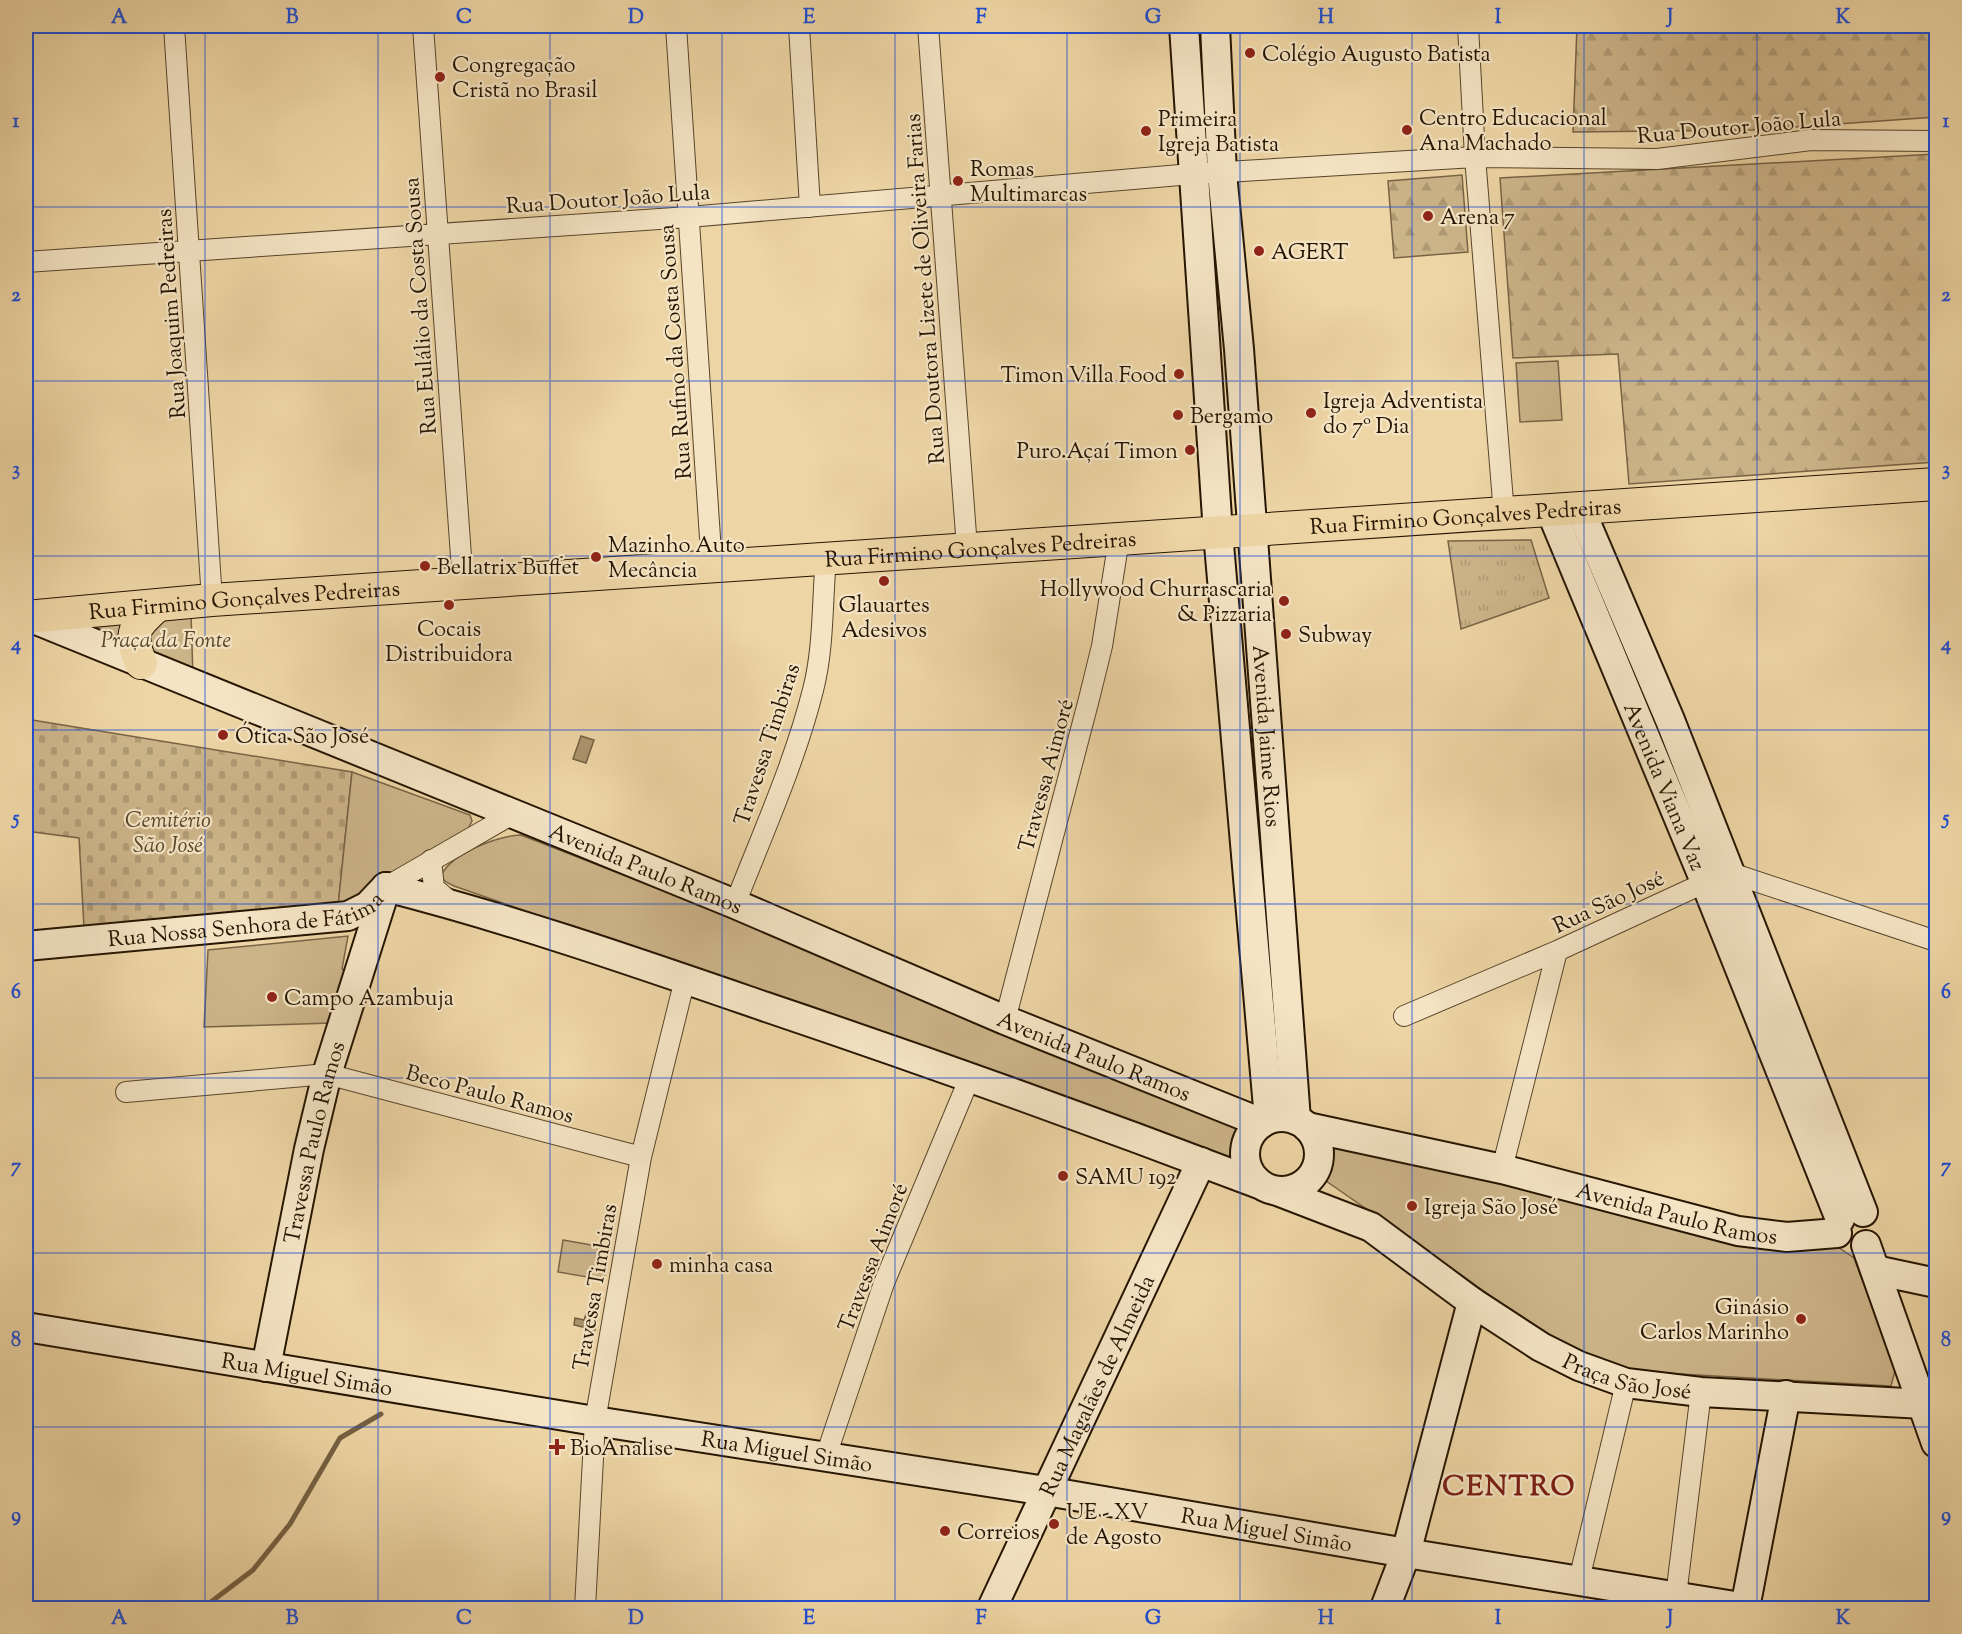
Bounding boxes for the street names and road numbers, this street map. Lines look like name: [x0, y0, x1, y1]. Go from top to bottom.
street label: Rua Doutor João Lula: [1636, 104, 1843, 154]
street label: Rua Doutora Lizete de Oliveira Farias: [899, 112, 955, 465]
street label: Rua Eulálio da Costa Sousa: [397, 176, 447, 436]
street label: Rua Doutor João Lula: [505, 178, 711, 224]
street label: Rua Joaquim Pedreiras: [150, 208, 196, 420]
street label: Rua Rufino da Costa Sousa: [652, 223, 702, 481]
street label: Rua Firmino Gonçalves Pedreiras: [1309, 492, 1622, 545]
street label: Rua Firmino Gonçalves Pedreiras: [824, 525, 1137, 578]
street label: Rua Firmino Gonçalves Pedreiras: [88, 574, 401, 630]
street label: Avenida Jaime Rios: [1242, 644, 1287, 828]
street label: Travessa Timbiras: [728, 660, 810, 830]
street label: Travessa Aimoré: [1012, 696, 1084, 856]
street label: Avenida Viana Vaz: [1613, 698, 1712, 877]
street label: Avenida Paulo Ramos: [543, 817, 747, 924]
street label: Rua São José: [1548, 864, 1670, 944]
street label: Rua Nossa Senhora de Fátima: [107, 885, 393, 957]
street label: Avenida Paulo Ramos: [991, 1005, 1195, 1112]
street label: Travessa Paulo Ramos: [278, 1038, 355, 1247]
street label: Beco Paulo Ramos: [402, 1058, 577, 1134]
street label: Avenida Paulo Ramos: [1572, 1176, 1779, 1255]
street label: Travessa Aimoré: [832, 1179, 918, 1337]
street label: Travessa Timbiras: [567, 1202, 627, 1373]
street label: Rua Magalães de Almeida: [1033, 1270, 1165, 1503]
street label: Rua Miguel Simão: [219, 1347, 395, 1406]
street label: Praça São José: [1556, 1347, 1693, 1410]
street label: Rua Miguel Simão: [699, 1425, 874, 1483]
street label: Rua Miguel Simão: [1178, 1502, 1354, 1562]

